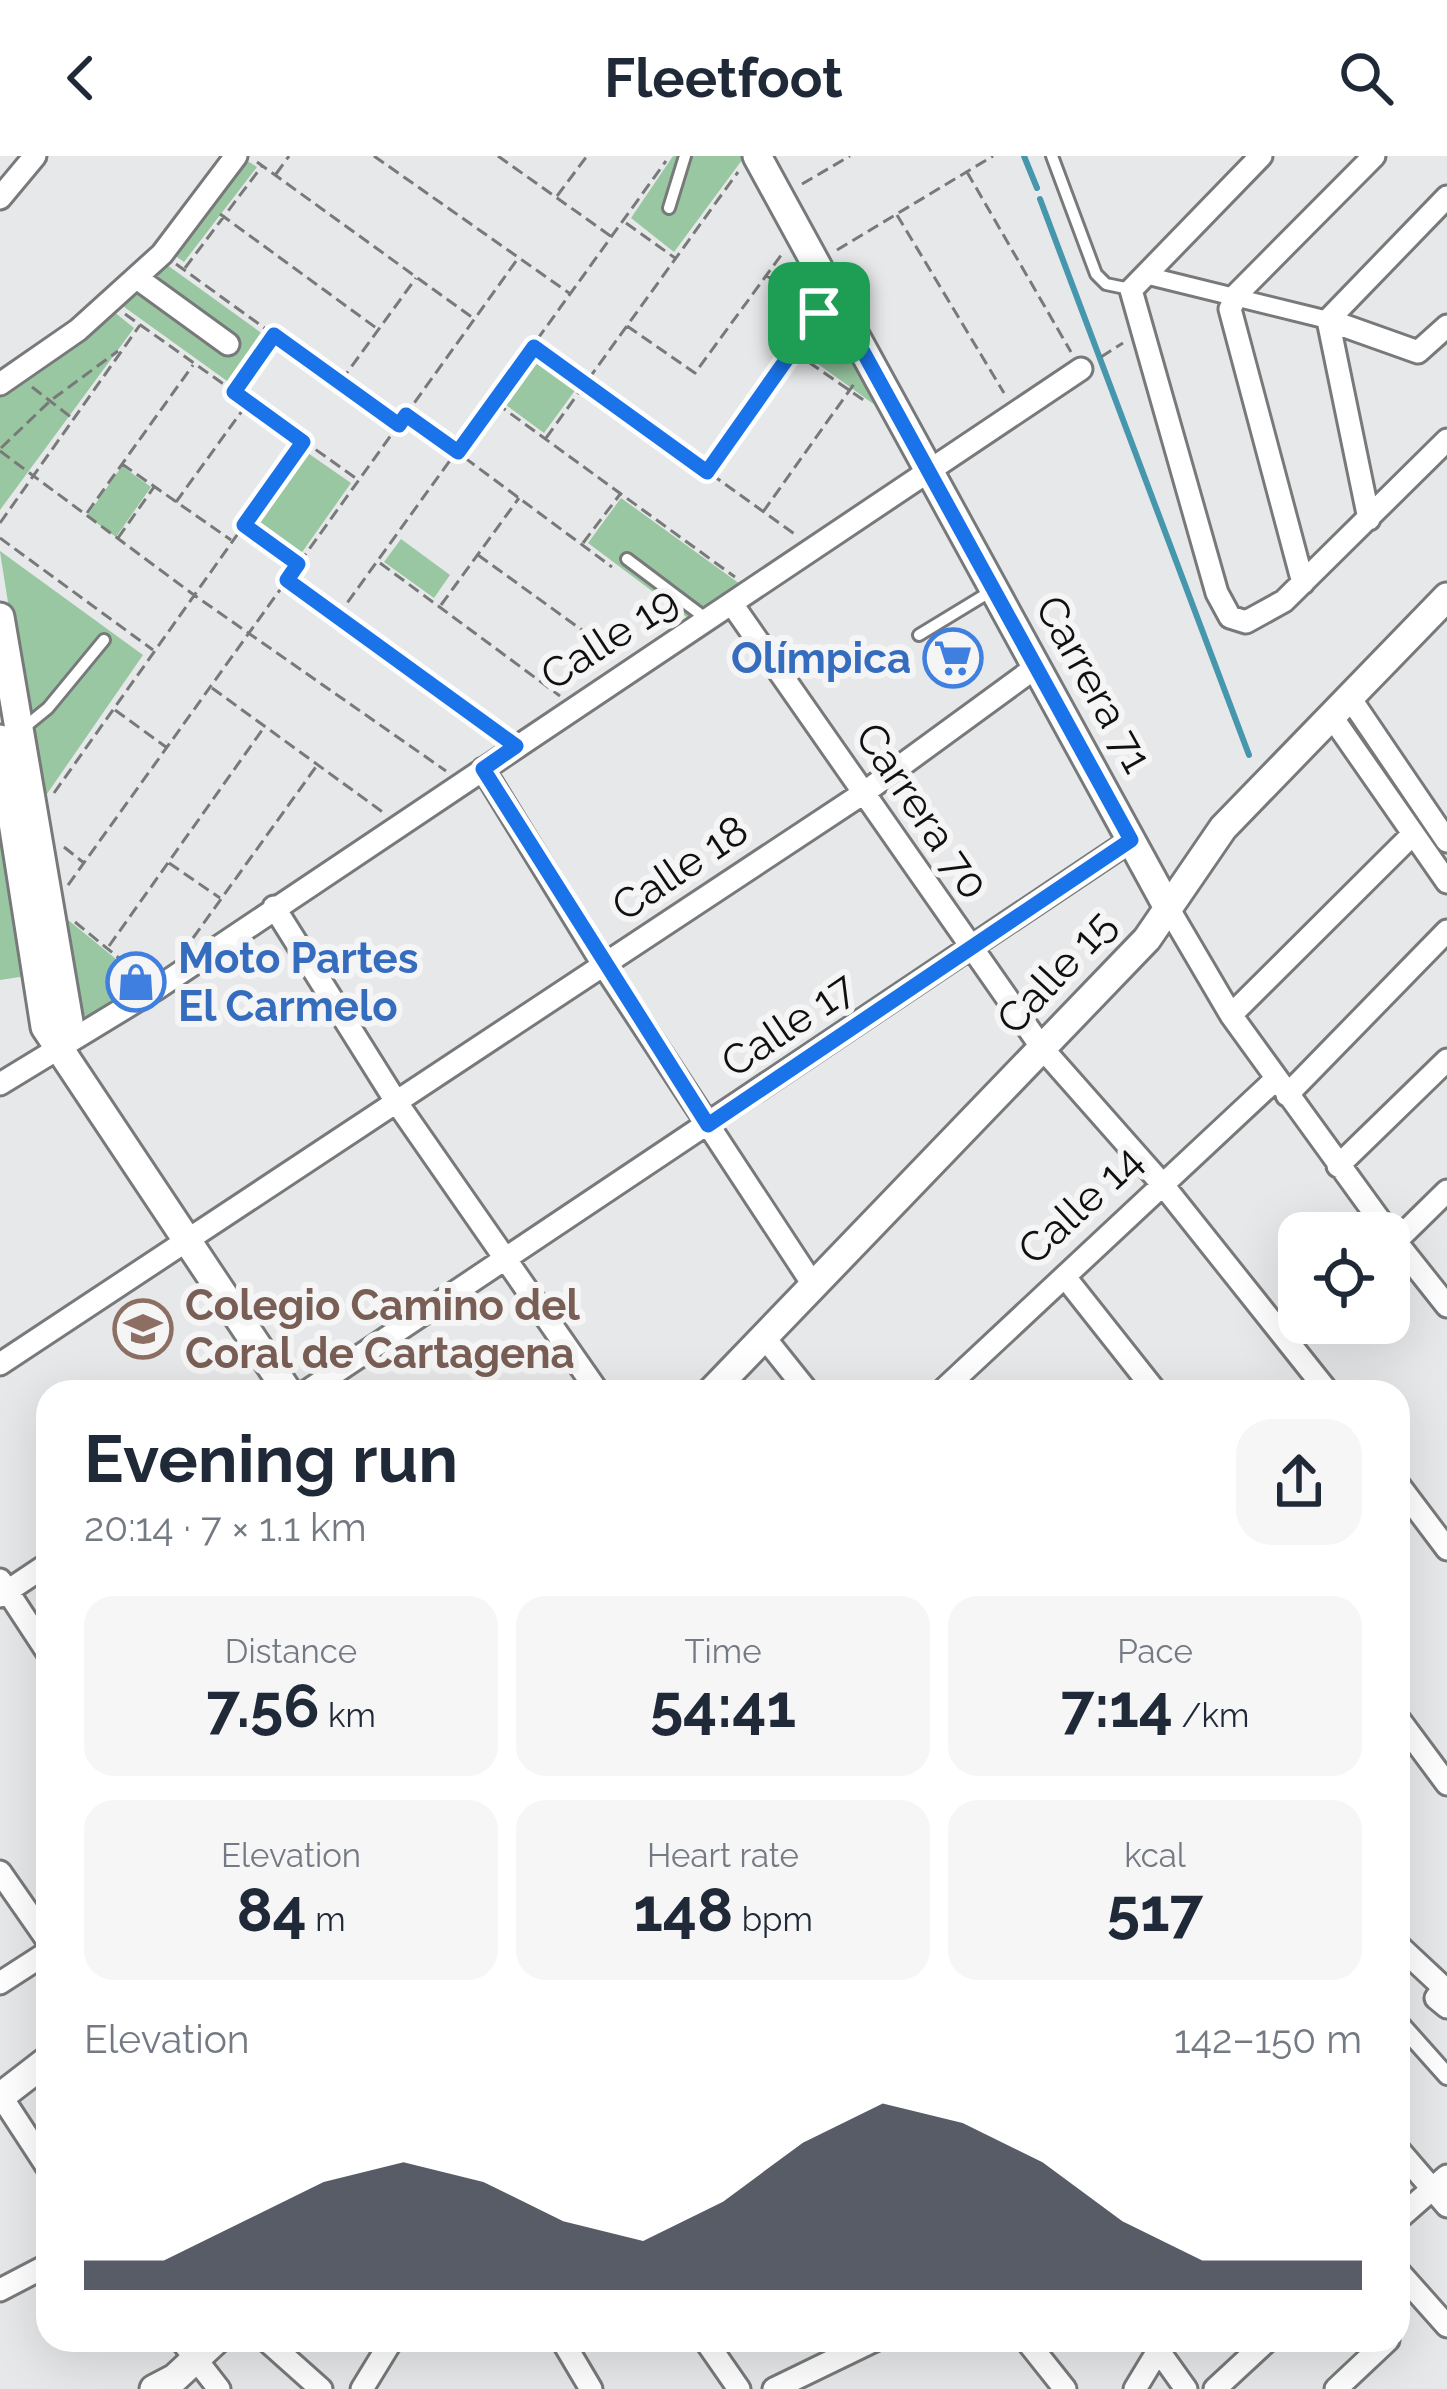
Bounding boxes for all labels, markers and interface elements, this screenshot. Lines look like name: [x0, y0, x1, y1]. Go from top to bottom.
icon: back: [48, 45, 114, 111]
icon: search: [1333, 45, 1399, 111]
text: Fleetfoot: [604, 46, 843, 110]
pin: [768, 262, 870, 364]
icon: arrive: [786, 280, 852, 346]
street label: Calle 19: [532, 576, 686, 700]
street label: Carrera 71: [1026, 587, 1162, 781]
supermarket icon: Olímpica: [922, 627, 984, 689]
place label: Olímpica: [731, 634, 911, 683]
street label: Carrera 70: [845, 714, 999, 908]
street label: Calle 18: [603, 805, 757, 931]
street label: Calle 15: [987, 900, 1125, 1044]
place label: Moto Partes El Carmelo: [178, 934, 418, 1031]
shop icon: Moto Partes El Carmelo: [105, 951, 167, 1013]
street label: Calle 17: [712, 962, 864, 1087]
street label: Calle 14: [1008, 1136, 1152, 1274]
map controls: [1278, 1212, 1410, 1344]
button: locate: [1278, 1212, 1410, 1344]
place label: Colegio Camino del Coral de Cartagena: [185, 1281, 580, 1378]
school or university icon: Colegio Camino del Coral de Cartagena: [112, 1298, 174, 1360]
button: share: [1236, 1419, 1362, 1545]
text: Evening run: [84, 1420, 458, 1497]
text: 20:14 · 7 × 1.1 km: [84, 1504, 367, 1550]
text: Distance: [225, 1632, 357, 1671]
text: Time: [684, 1632, 762, 1671]
text: Pace: [1117, 1632, 1193, 1671]
text: 7.56: [206, 1671, 320, 1741]
text: 54:41: [650, 1671, 796, 1741]
text: 7:14: [1061, 1671, 1173, 1741]
text: km: [320, 1696, 376, 1735]
text: /km: [1173, 1696, 1249, 1735]
text: Elevation: [221, 1836, 361, 1875]
text: Heart rate: [647, 1836, 799, 1875]
text: kcal: [1124, 1836, 1186, 1875]
text: 84: [236, 1875, 307, 1945]
text: 148: [633, 1875, 733, 1945]
text: 517: [1107, 1875, 1203, 1945]
text: m: [307, 1900, 346, 1939]
text: bpm: [733, 1900, 813, 1939]
text: Elevation: [84, 2016, 250, 2062]
text: 142–150 m: [1174, 2016, 1362, 2062]

